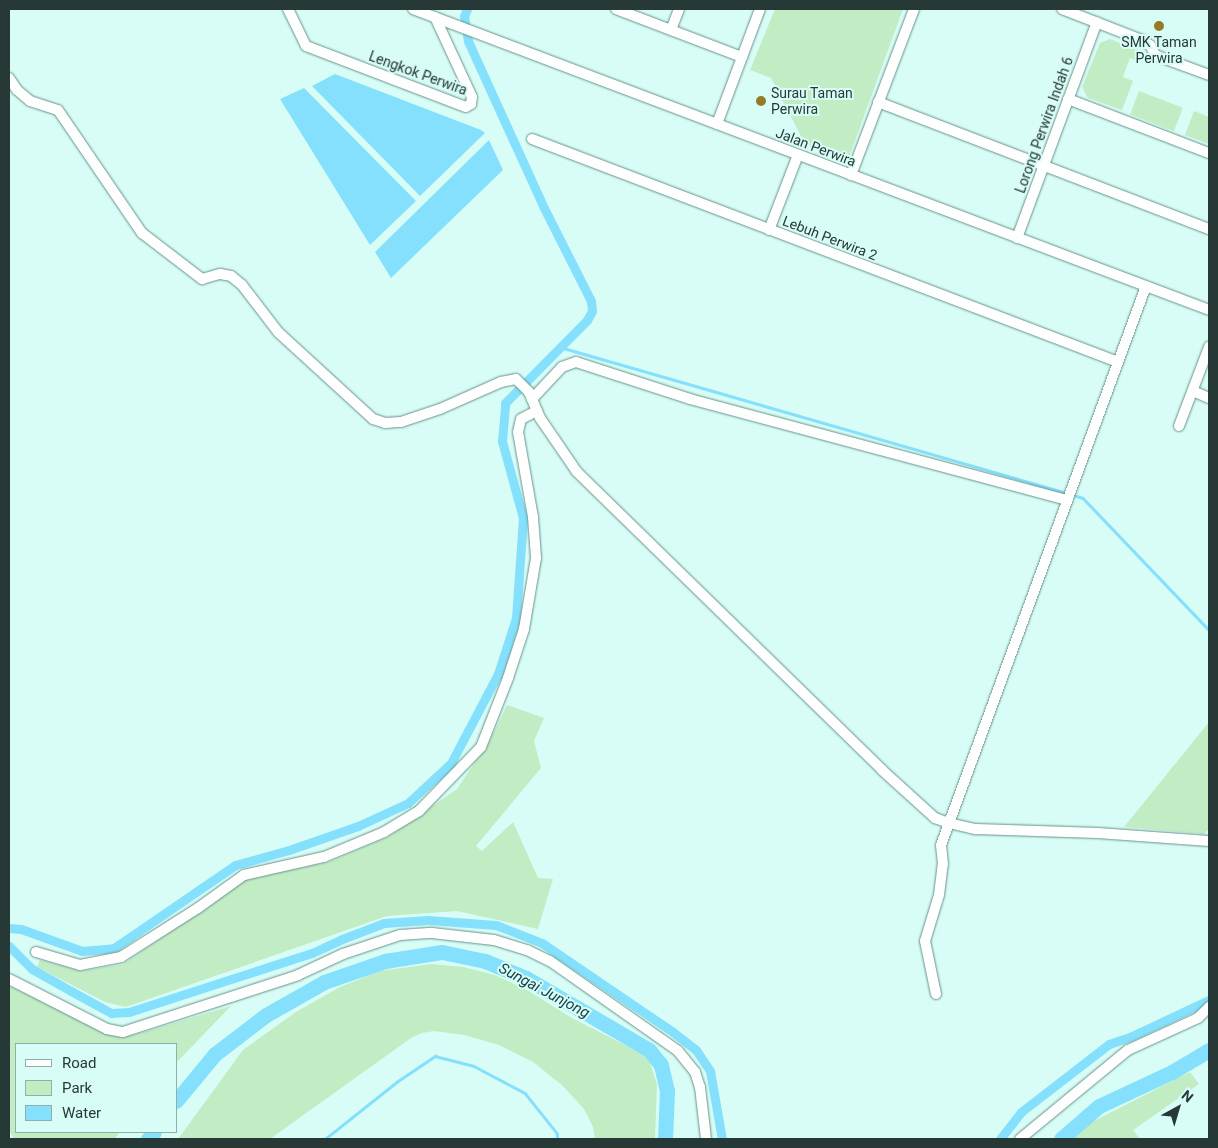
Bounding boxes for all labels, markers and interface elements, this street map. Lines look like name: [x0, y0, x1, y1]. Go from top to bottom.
marker: SMK Taman Perwira: [1153, 20, 1165, 32]
place label: SMK Taman Perwira: [1121, 34, 1197, 66]
street label: Lengkok Perwira: [367, 47, 469, 99]
street label: Lorong Perwira Indah 6: [1012, 55, 1076, 195]
place label: Surau Taman Perwira: [771, 85, 853, 118]
marker: Surau Taman Perwira: [755, 95, 767, 107]
street label: Jalan Perwira: [773, 124, 859, 170]
street label: Lebuh Perwira 2: [780, 212, 880, 264]
water label: Sungai Junjong: [496, 960, 592, 1022]
legend: [15, 1043, 178, 1133]
text: Road: [62, 1054, 96, 1072]
text: Park: [62, 1079, 92, 1097]
north arrow: [1153, 1083, 1203, 1133]
text: N: [1179, 1087, 1196, 1106]
text: Water: [62, 1104, 101, 1122]

